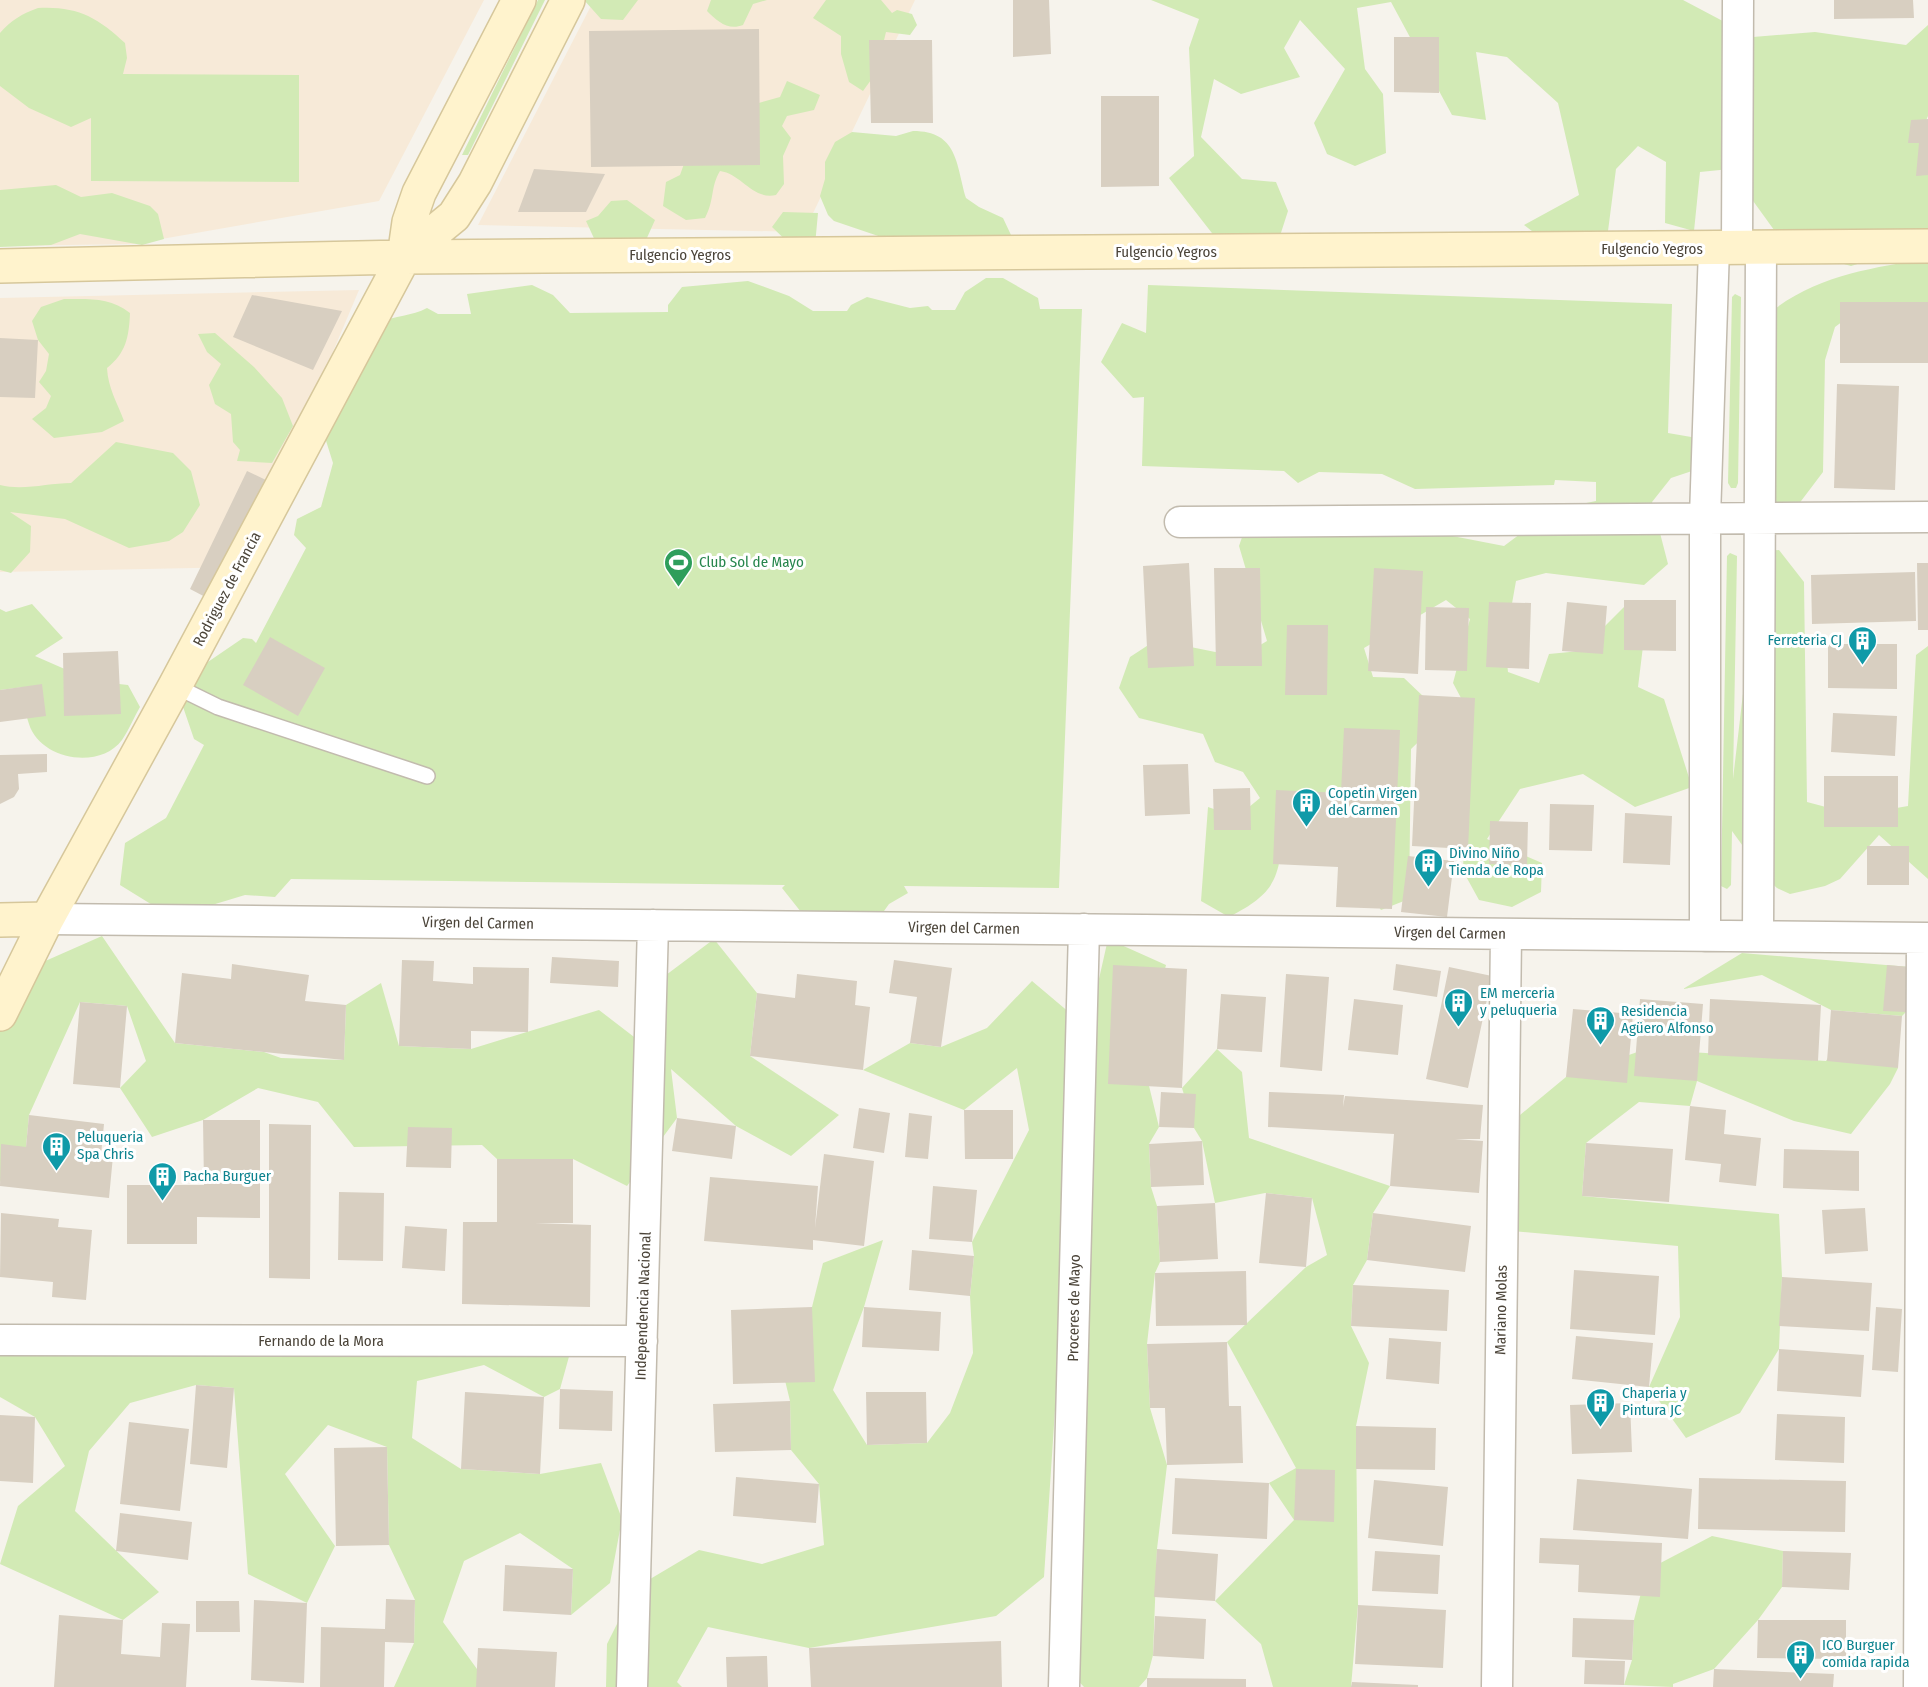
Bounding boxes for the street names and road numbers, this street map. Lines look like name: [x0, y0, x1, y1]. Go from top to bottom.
street label: Fulgencio Yegros: [1601, 240, 1703, 258]
street label: Fulgencio Yegros: [1115, 243, 1217, 261]
street label: Fulgencio Yegros: [629, 246, 731, 264]
street label: Rodriguez de Francia: [189, 529, 265, 649]
street label: Virgen del Carmen: [422, 913, 534, 933]
street label: Virgen del Carmen: [908, 918, 1020, 938]
street label: Virgen del Carmen: [1394, 923, 1506, 943]
street label: Independencia Nacional: [631, 1231, 655, 1381]
street label: Proceres de Mayo: [1064, 1254, 1084, 1362]
street label: Mariano Molas: [1491, 1265, 1511, 1355]
street label: Fernando de la Mora: [258, 1332, 384, 1350]

